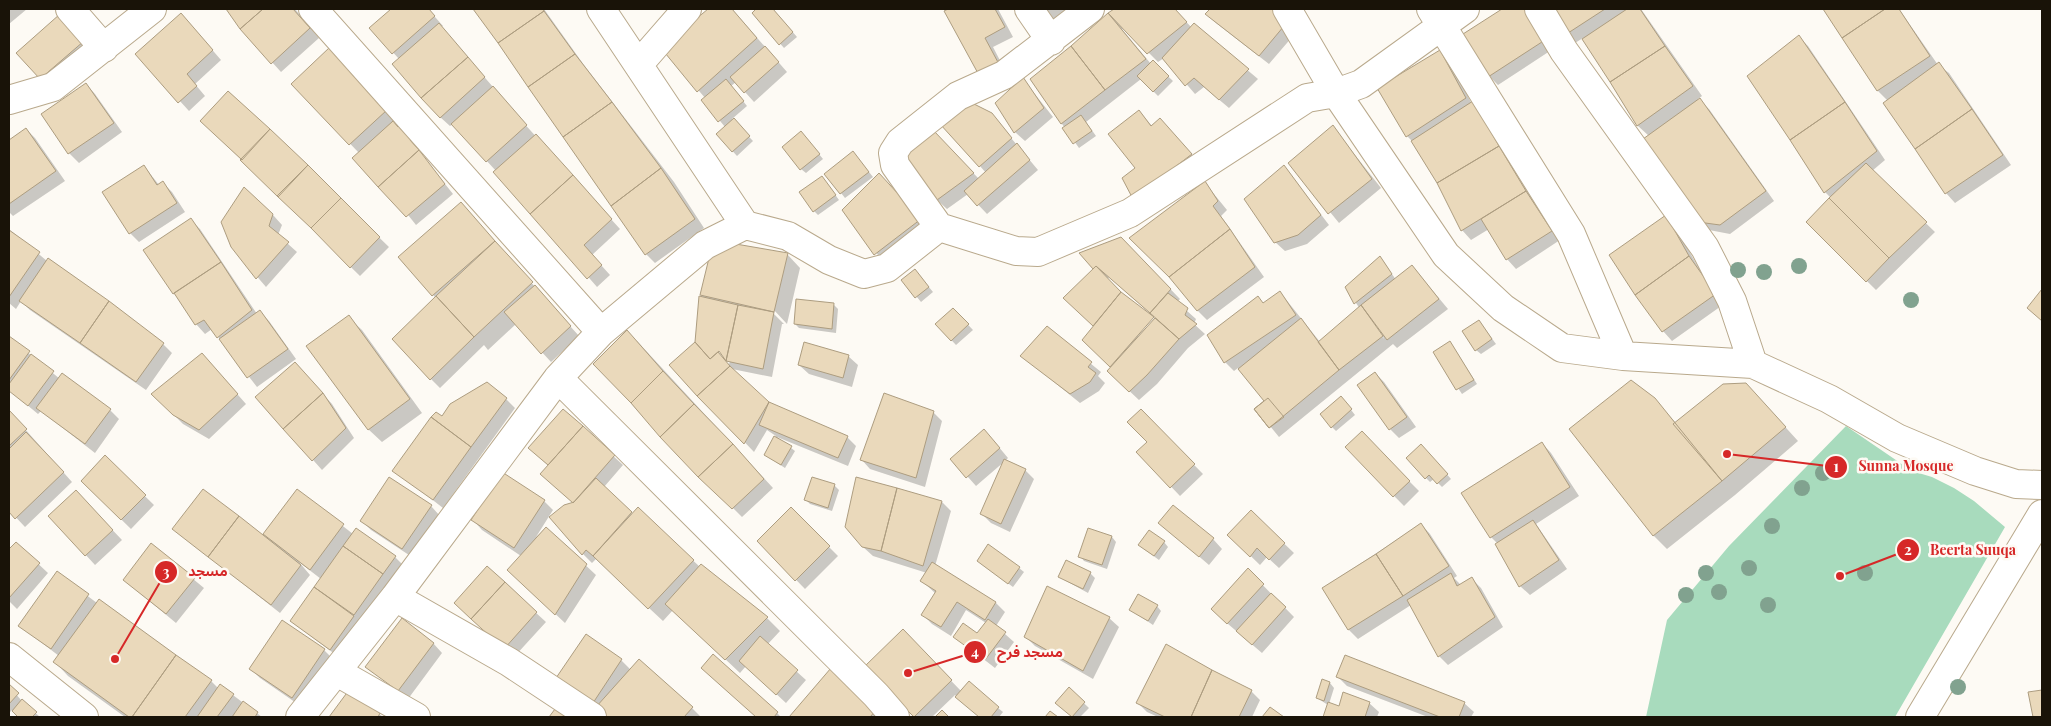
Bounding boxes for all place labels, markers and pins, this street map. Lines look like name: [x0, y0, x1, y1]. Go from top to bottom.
callout: Sunna Mosque: [1824, 452, 1964, 481]
callout: Beerta Suuqa: [1895, 535, 2026, 564]
callout: مسجد: [154, 557, 238, 586]
callout: مسجد فرح: [962, 638, 1073, 667]

